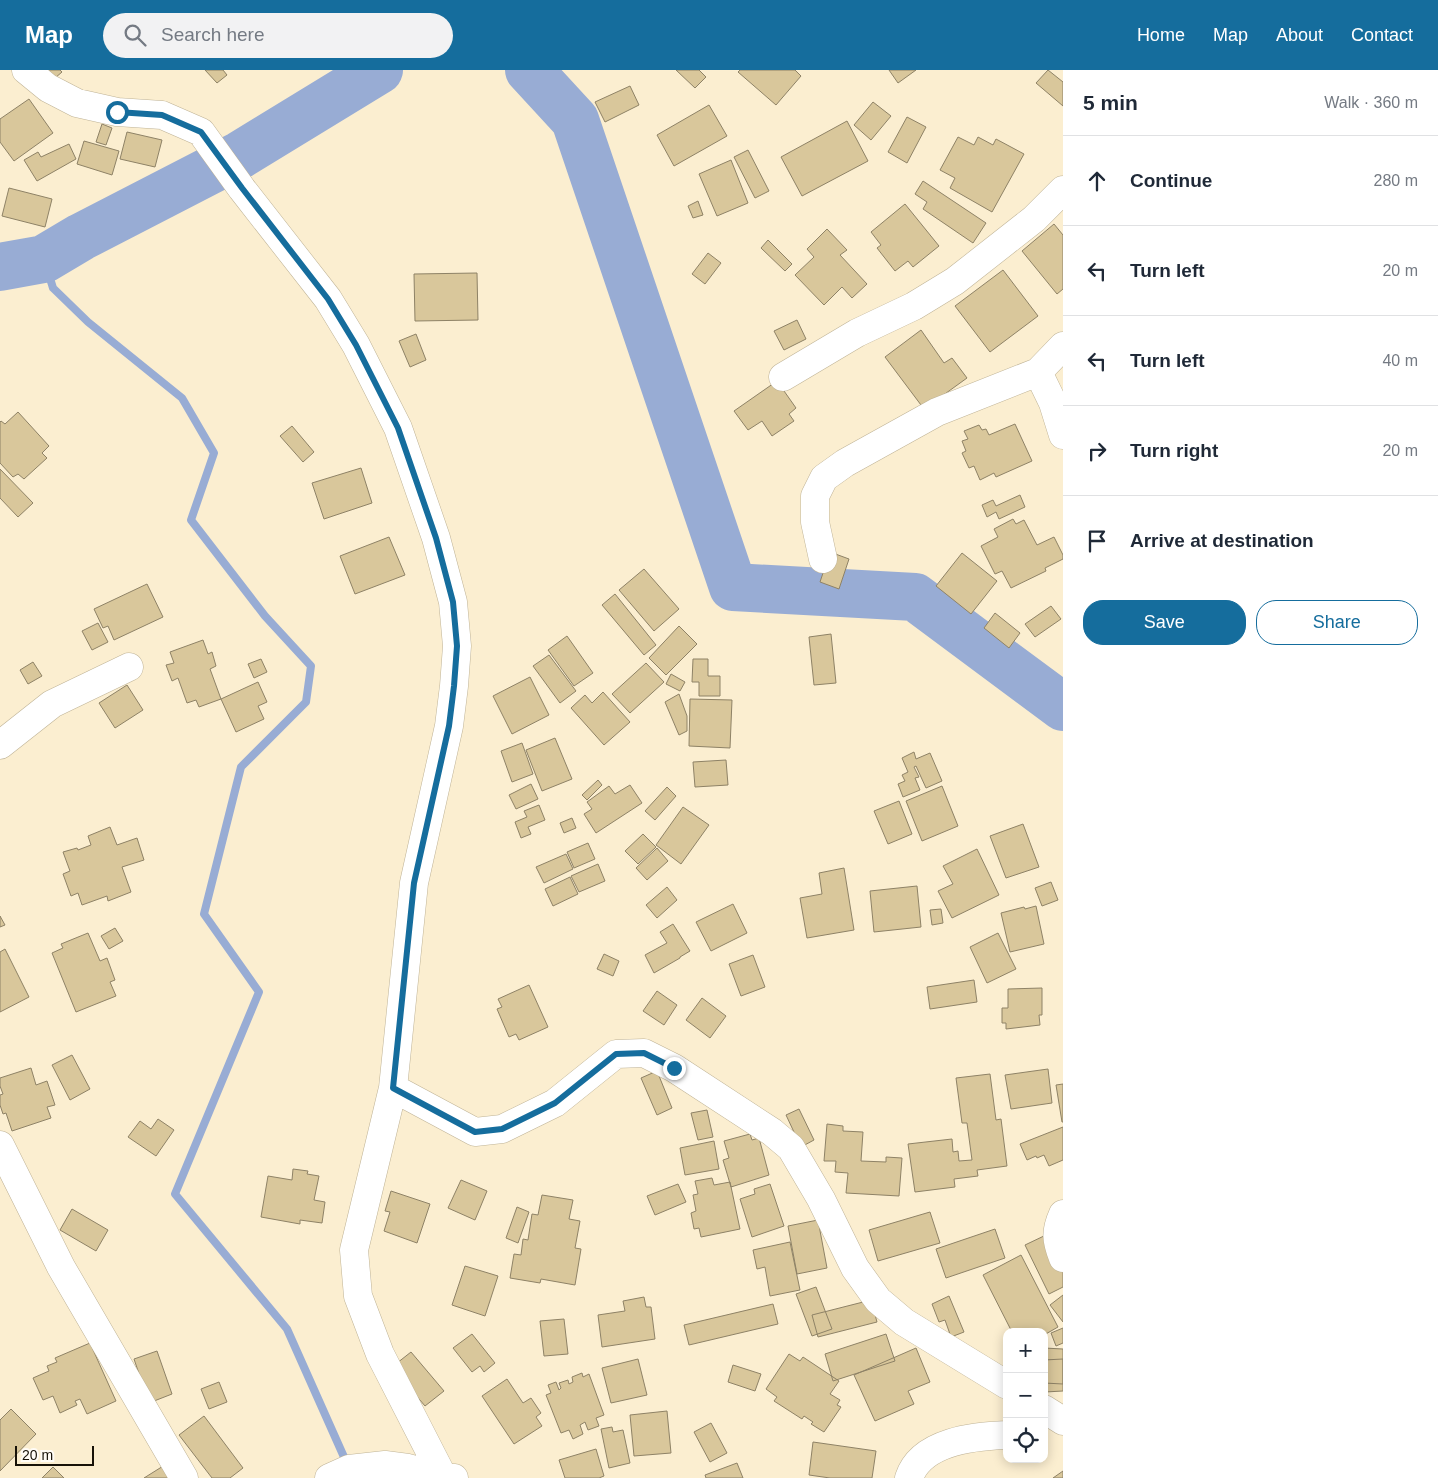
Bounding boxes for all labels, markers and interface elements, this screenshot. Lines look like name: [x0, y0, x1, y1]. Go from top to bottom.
search box: [103, 13, 453, 58]
text: Map: [25, 21, 73, 48]
icon: search: [121, 21, 149, 49]
text: Search here: [161, 24, 265, 45]
text: Home: [1137, 25, 1185, 45]
text: Map: [1213, 25, 1248, 45]
text: About: [1276, 25, 1323, 45]
text: Contact: [1351, 25, 1413, 45]
text: 5 min: [1083, 91, 1138, 114]
text: Walk · 360 m: [1324, 94, 1418, 111]
route start: [106, 101, 129, 124]
icon: ahead: [1083, 167, 1111, 195]
text: Continue: [1130, 170, 1212, 191]
text: 280 m: [1374, 172, 1418, 189]
icon: left: [1083, 257, 1111, 285]
text: Turn left: [1130, 260, 1205, 281]
text: 20 m: [1382, 262, 1418, 279]
icon: left: [1083, 347, 1111, 375]
text: Turn left: [1130, 350, 1205, 371]
text: 40 m: [1382, 352, 1418, 369]
icon: right: [1083, 437, 1111, 465]
text: Turn right: [1130, 440, 1218, 461]
text: 20 m: [1382, 442, 1418, 459]
icon: arrive: [1083, 527, 1111, 555]
text: Arrive at destination: [1130, 530, 1314, 551]
button: Save: [1083, 600, 1246, 645]
button: Share: [1256, 600, 1418, 645]
route end: [663, 1057, 686, 1080]
map controls: [1003, 1328, 1048, 1463]
button: +: [1003, 1328, 1048, 1373]
button: −: [1003, 1373, 1048, 1418]
button: locate: [1003, 1418, 1048, 1463]
scale bar: [15, 1443, 94, 1466]
text: 20 m: [22, 1447, 53, 1463]

